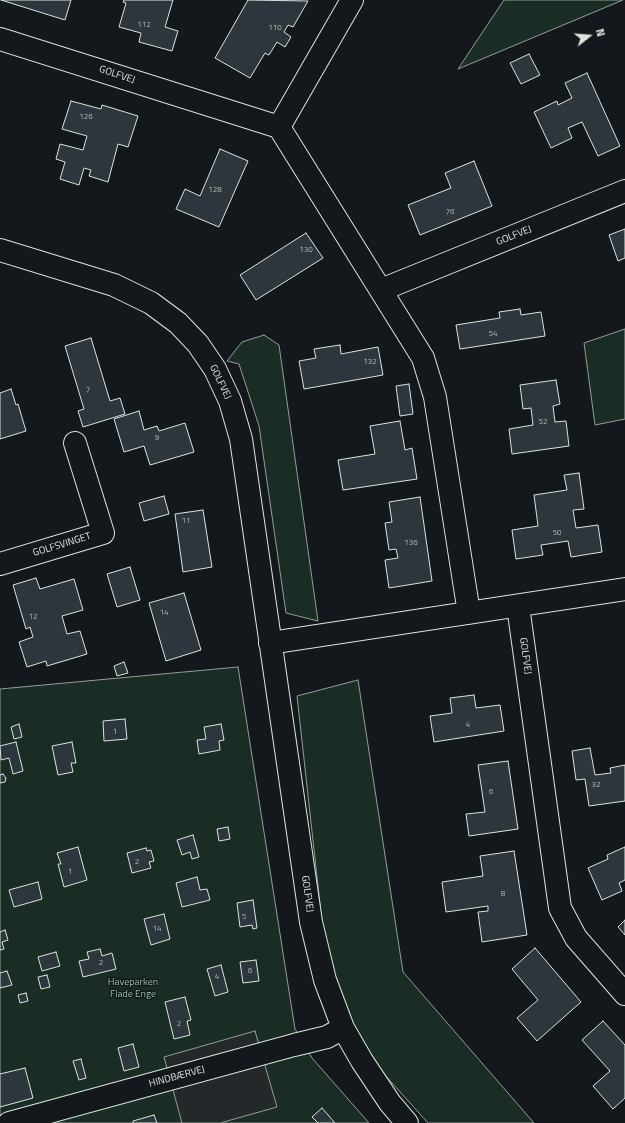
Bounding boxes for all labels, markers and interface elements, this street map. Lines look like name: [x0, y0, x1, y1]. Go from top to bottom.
north arrow: [569, 16, 609, 56]
house number: 112: [137, 20, 151, 30]
house number: 110: [268, 23, 282, 33]
text: N: [592, 27, 609, 38]
street label: GOLFVEJ: [98, 64, 136, 86]
house number: 126: [79, 112, 93, 122]
house number: 128: [208, 185, 222, 195]
house number: 76: [446, 207, 454, 217]
street label: GOLFVEJ: [495, 223, 533, 249]
house number: 130: [299, 245, 313, 255]
house number: 54: [489, 329, 497, 339]
house number: 132: [363, 357, 377, 367]
street label: GOLFVEJ: [206, 363, 234, 401]
house number: 7: [86, 385, 90, 395]
house number: 52: [539, 417, 547, 427]
house number: 9: [155, 433, 159, 443]
house number: 11: [182, 516, 190, 526]
house number: 50: [553, 528, 561, 538]
street label: GOLFSVINGET: [32, 530, 92, 560]
house number: 136: [404, 538, 418, 548]
house number: 14: [160, 608, 168, 618]
house number: 12: [29, 612, 37, 622]
street label: GOLFVEJ: [516, 637, 534, 675]
house number: 4: [466, 720, 470, 730]
house number: 1: [113, 727, 117, 737]
house number: 32: [592, 780, 600, 790]
house number: 6: [489, 787, 493, 797]
house number: 2: [135, 857, 139, 867]
house number: 1: [68, 867, 72, 877]
street label: GOLFVEJ: [298, 875, 316, 913]
house number: 8: [501, 889, 505, 899]
house number: 5: [242, 912, 246, 922]
house number: 14: [153, 924, 161, 934]
house number: 2: [99, 958, 103, 968]
house number: 6: [248, 966, 252, 976]
house number: 4: [215, 972, 219, 982]
park label: Haveparken Flade Enge: [108, 977, 158, 1000]
house number: 2: [177, 1019, 181, 1029]
street label: HINDBÆRVEJ: [148, 1064, 206, 1090]

